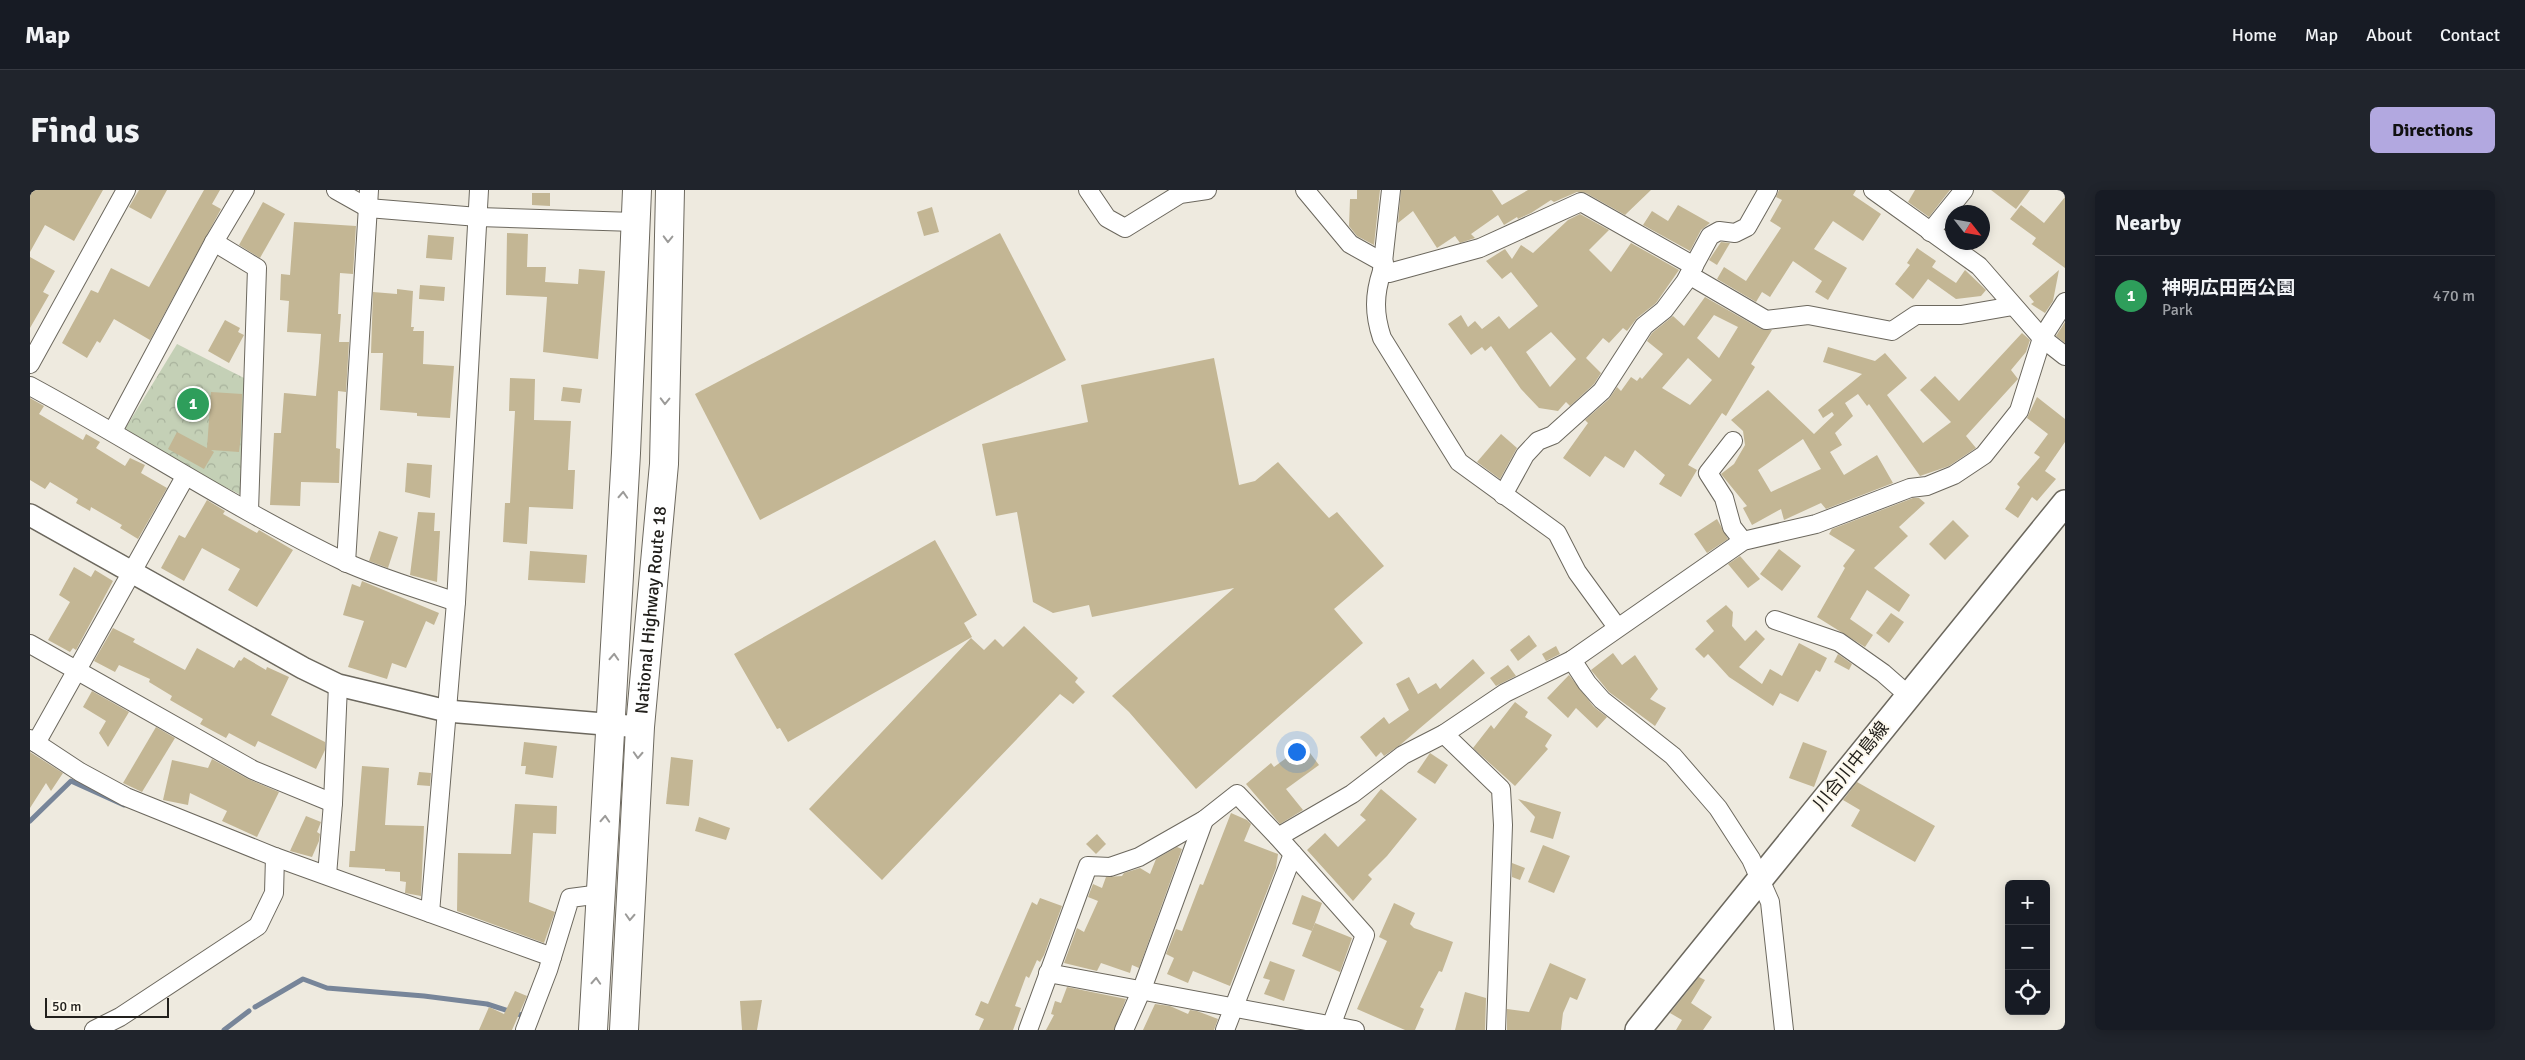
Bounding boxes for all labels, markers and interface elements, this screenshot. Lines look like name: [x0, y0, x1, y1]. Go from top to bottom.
text: Map: [25, 20, 70, 50]
text: Home: [2232, 24, 2277, 46]
text: Map: [2305, 24, 2338, 46]
text: About: [2366, 24, 2412, 46]
text: Contact: [2440, 24, 2500, 46]
button: Directions: [2370, 107, 2495, 153]
text: Find us: [30, 109, 140, 152]
north arrow: [1945, 205, 1990, 250]
text: Nearby: [2115, 210, 2181, 236]
one-way arrow: [663, 235, 673, 243]
text: 神明広田西公園: [2162, 276, 2295, 300]
text: 1: [2127, 286, 2135, 306]
text: 470 m: [2433, 286, 2475, 306]
text: Park: [2162, 300, 2193, 320]
pin: 1: [177, 385, 209, 423]
one-way arrow: [660, 398, 670, 405]
one-way arrow: [618, 490, 629, 498]
street label: National Highway Route 18: [630, 505, 671, 715]
one-way arrow: [608, 653, 619, 661]
street label: 川合川中島線: [1808, 717, 1894, 815]
your location: [1284, 739, 1310, 765]
one-way arrow: [633, 751, 644, 759]
one-way arrow: [600, 815, 610, 822]
map controls: [2005, 880, 2050, 1015]
button: +: [2005, 880, 2050, 925]
one-way arrow: [624, 914, 635, 922]
button: −: [2005, 925, 2050, 970]
button: locate: [2005, 970, 2050, 1015]
one-way arrow: [590, 977, 601, 985]
scale bar: [45, 995, 169, 1018]
text: 50 m: [52, 998, 81, 1015]

